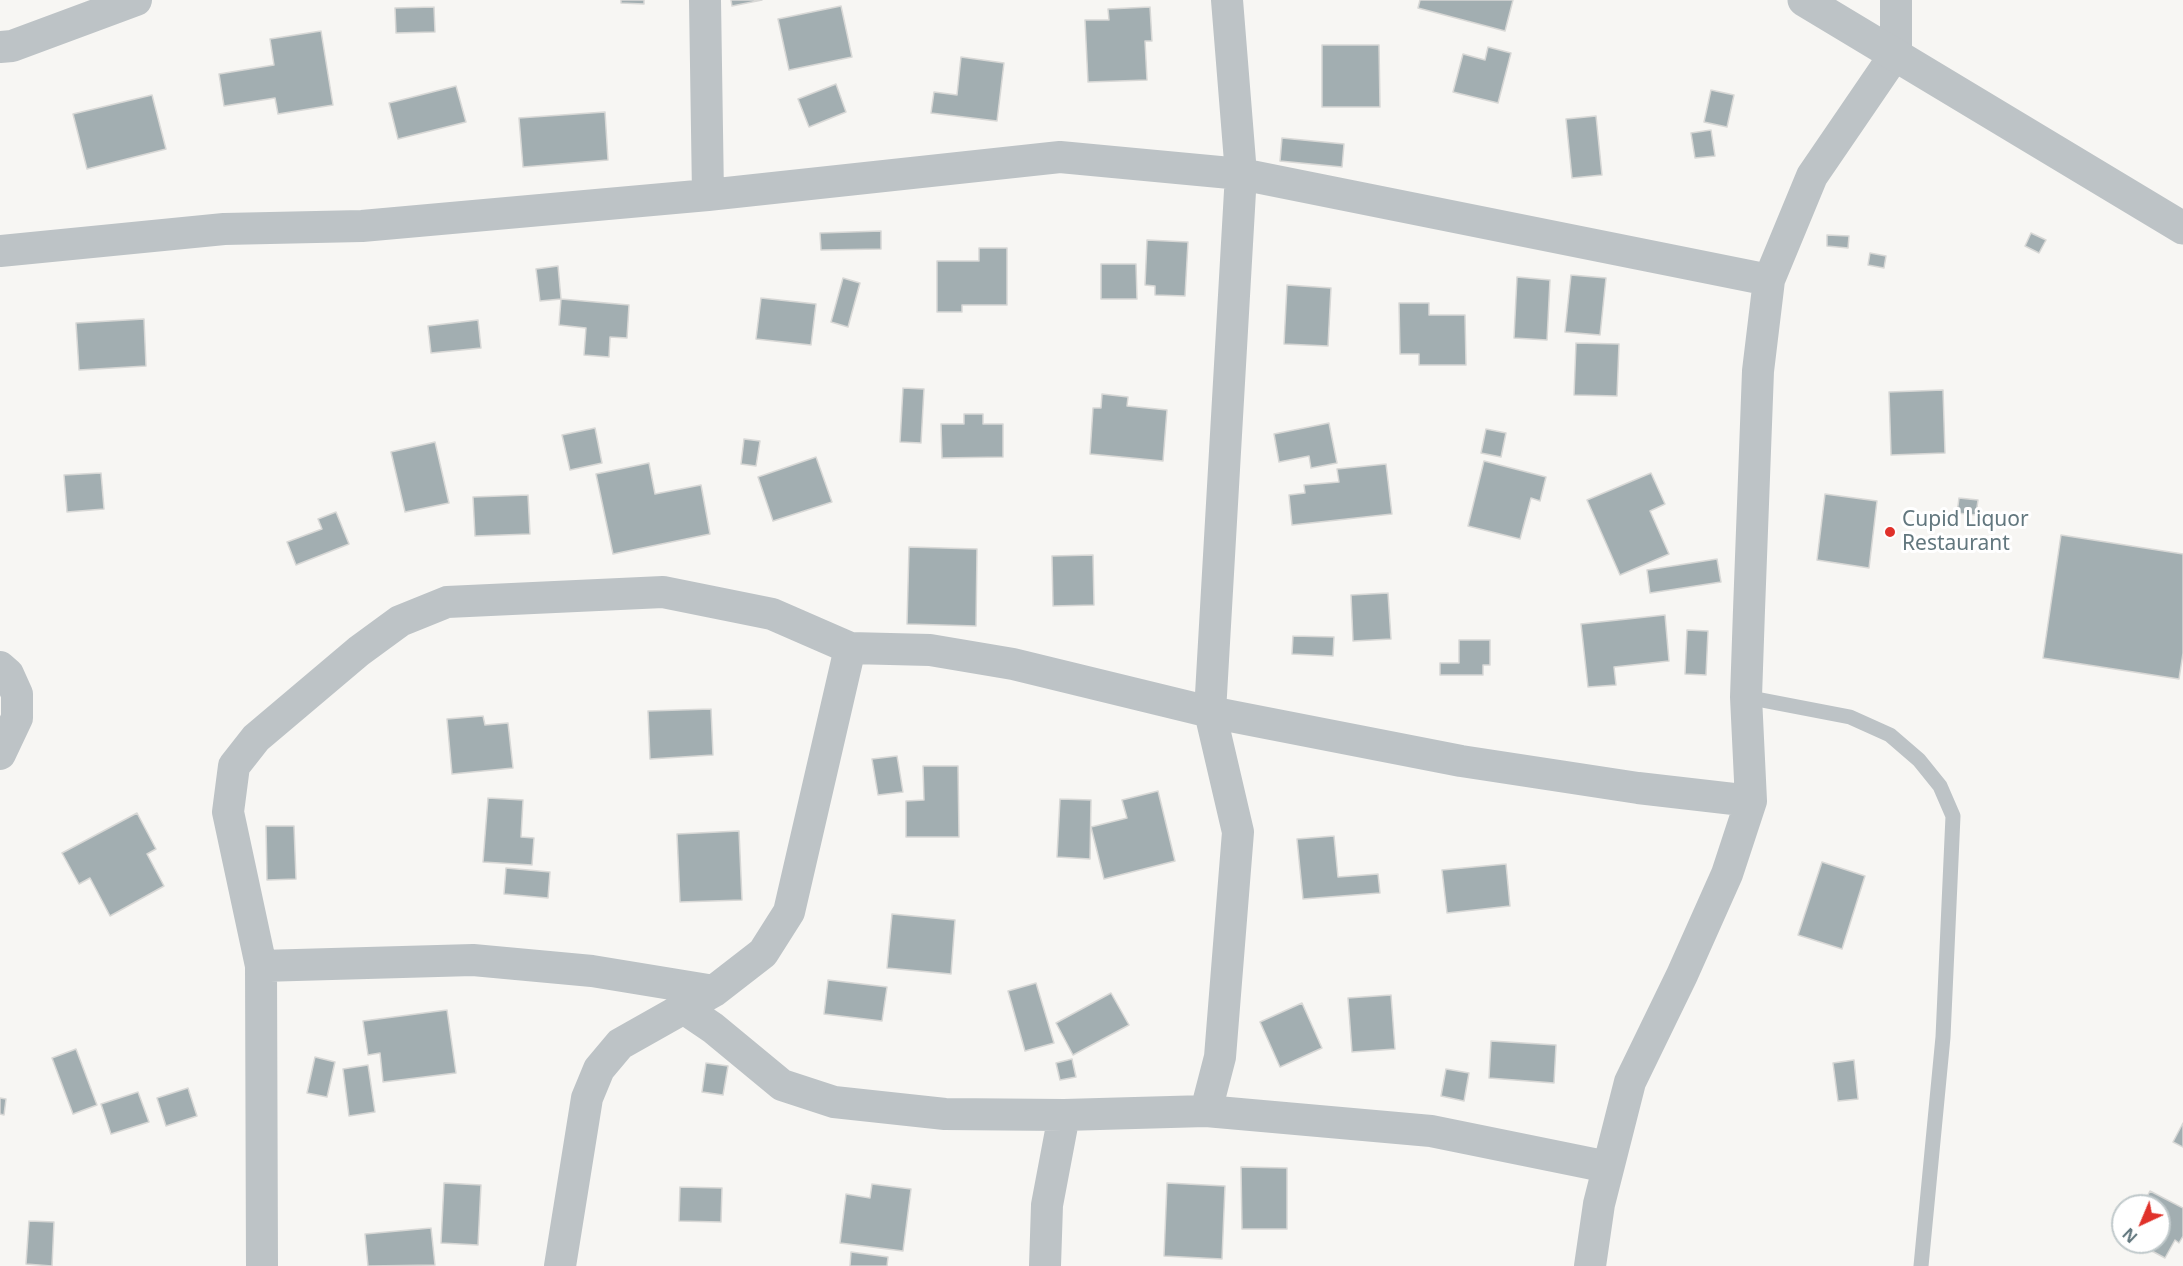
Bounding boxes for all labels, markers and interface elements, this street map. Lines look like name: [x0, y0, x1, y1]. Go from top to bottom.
place label: Cupid Liquor Restaurant: [1902, 507, 2029, 557]
marker: Cupid Liquor Restaurant: [1883, 525, 1897, 539]
north arrow: [2111, 1194, 2171, 1254]
text: N: [2118, 1223, 2142, 1248]

